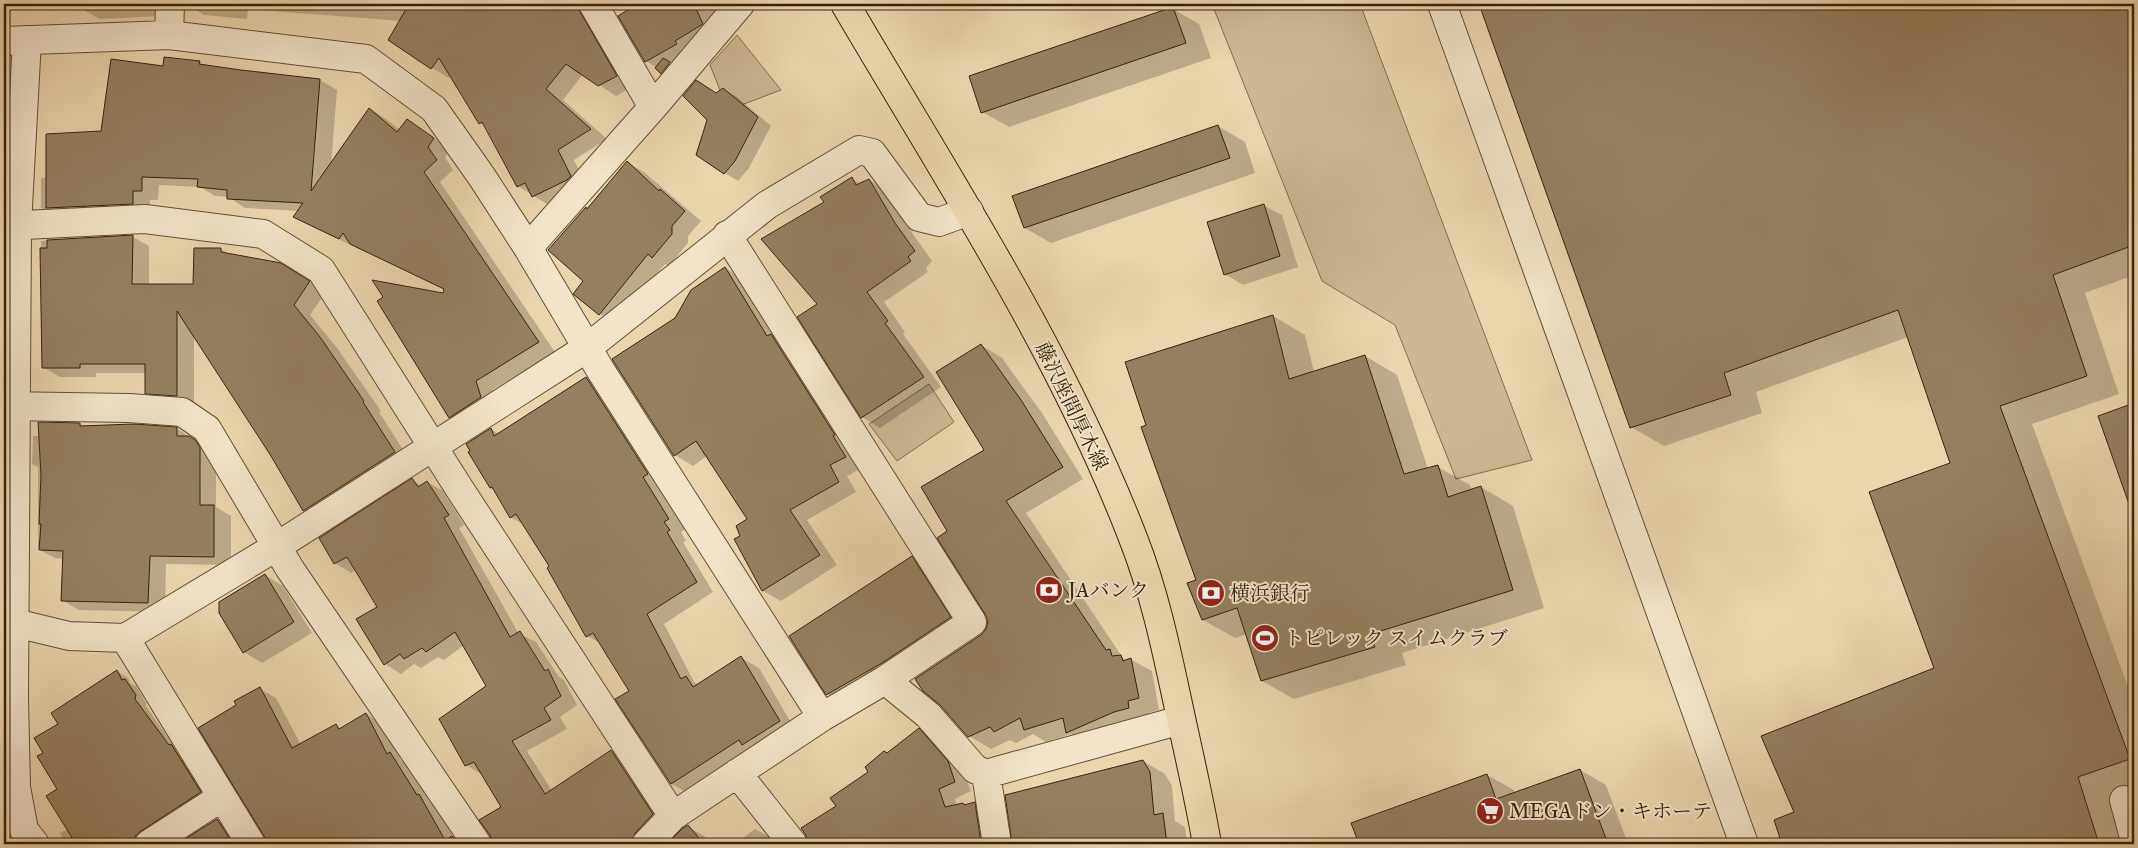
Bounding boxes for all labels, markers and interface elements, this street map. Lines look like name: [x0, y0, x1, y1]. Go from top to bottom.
street label: 藤沢座間厚木線: [1031, 338, 1113, 474]
bank icon: JAバンク: [1034, 575, 1064, 605]
place label: JAバンク: [1066, 578, 1149, 603]
bank icon: 横浜銀行: [1196, 578, 1226, 608]
place label: 横浜銀行: [1230, 581, 1310, 605]
sports icon: トピレック スイムクラブ: [1250, 623, 1280, 653]
place label: トピレック スイムクラブ: [1284, 626, 1508, 650]
supermarket icon: MEGAドン・キホーテ: [1475, 796, 1505, 826]
place label: MEGAドン・キホーテ: [1509, 799, 1712, 823]

